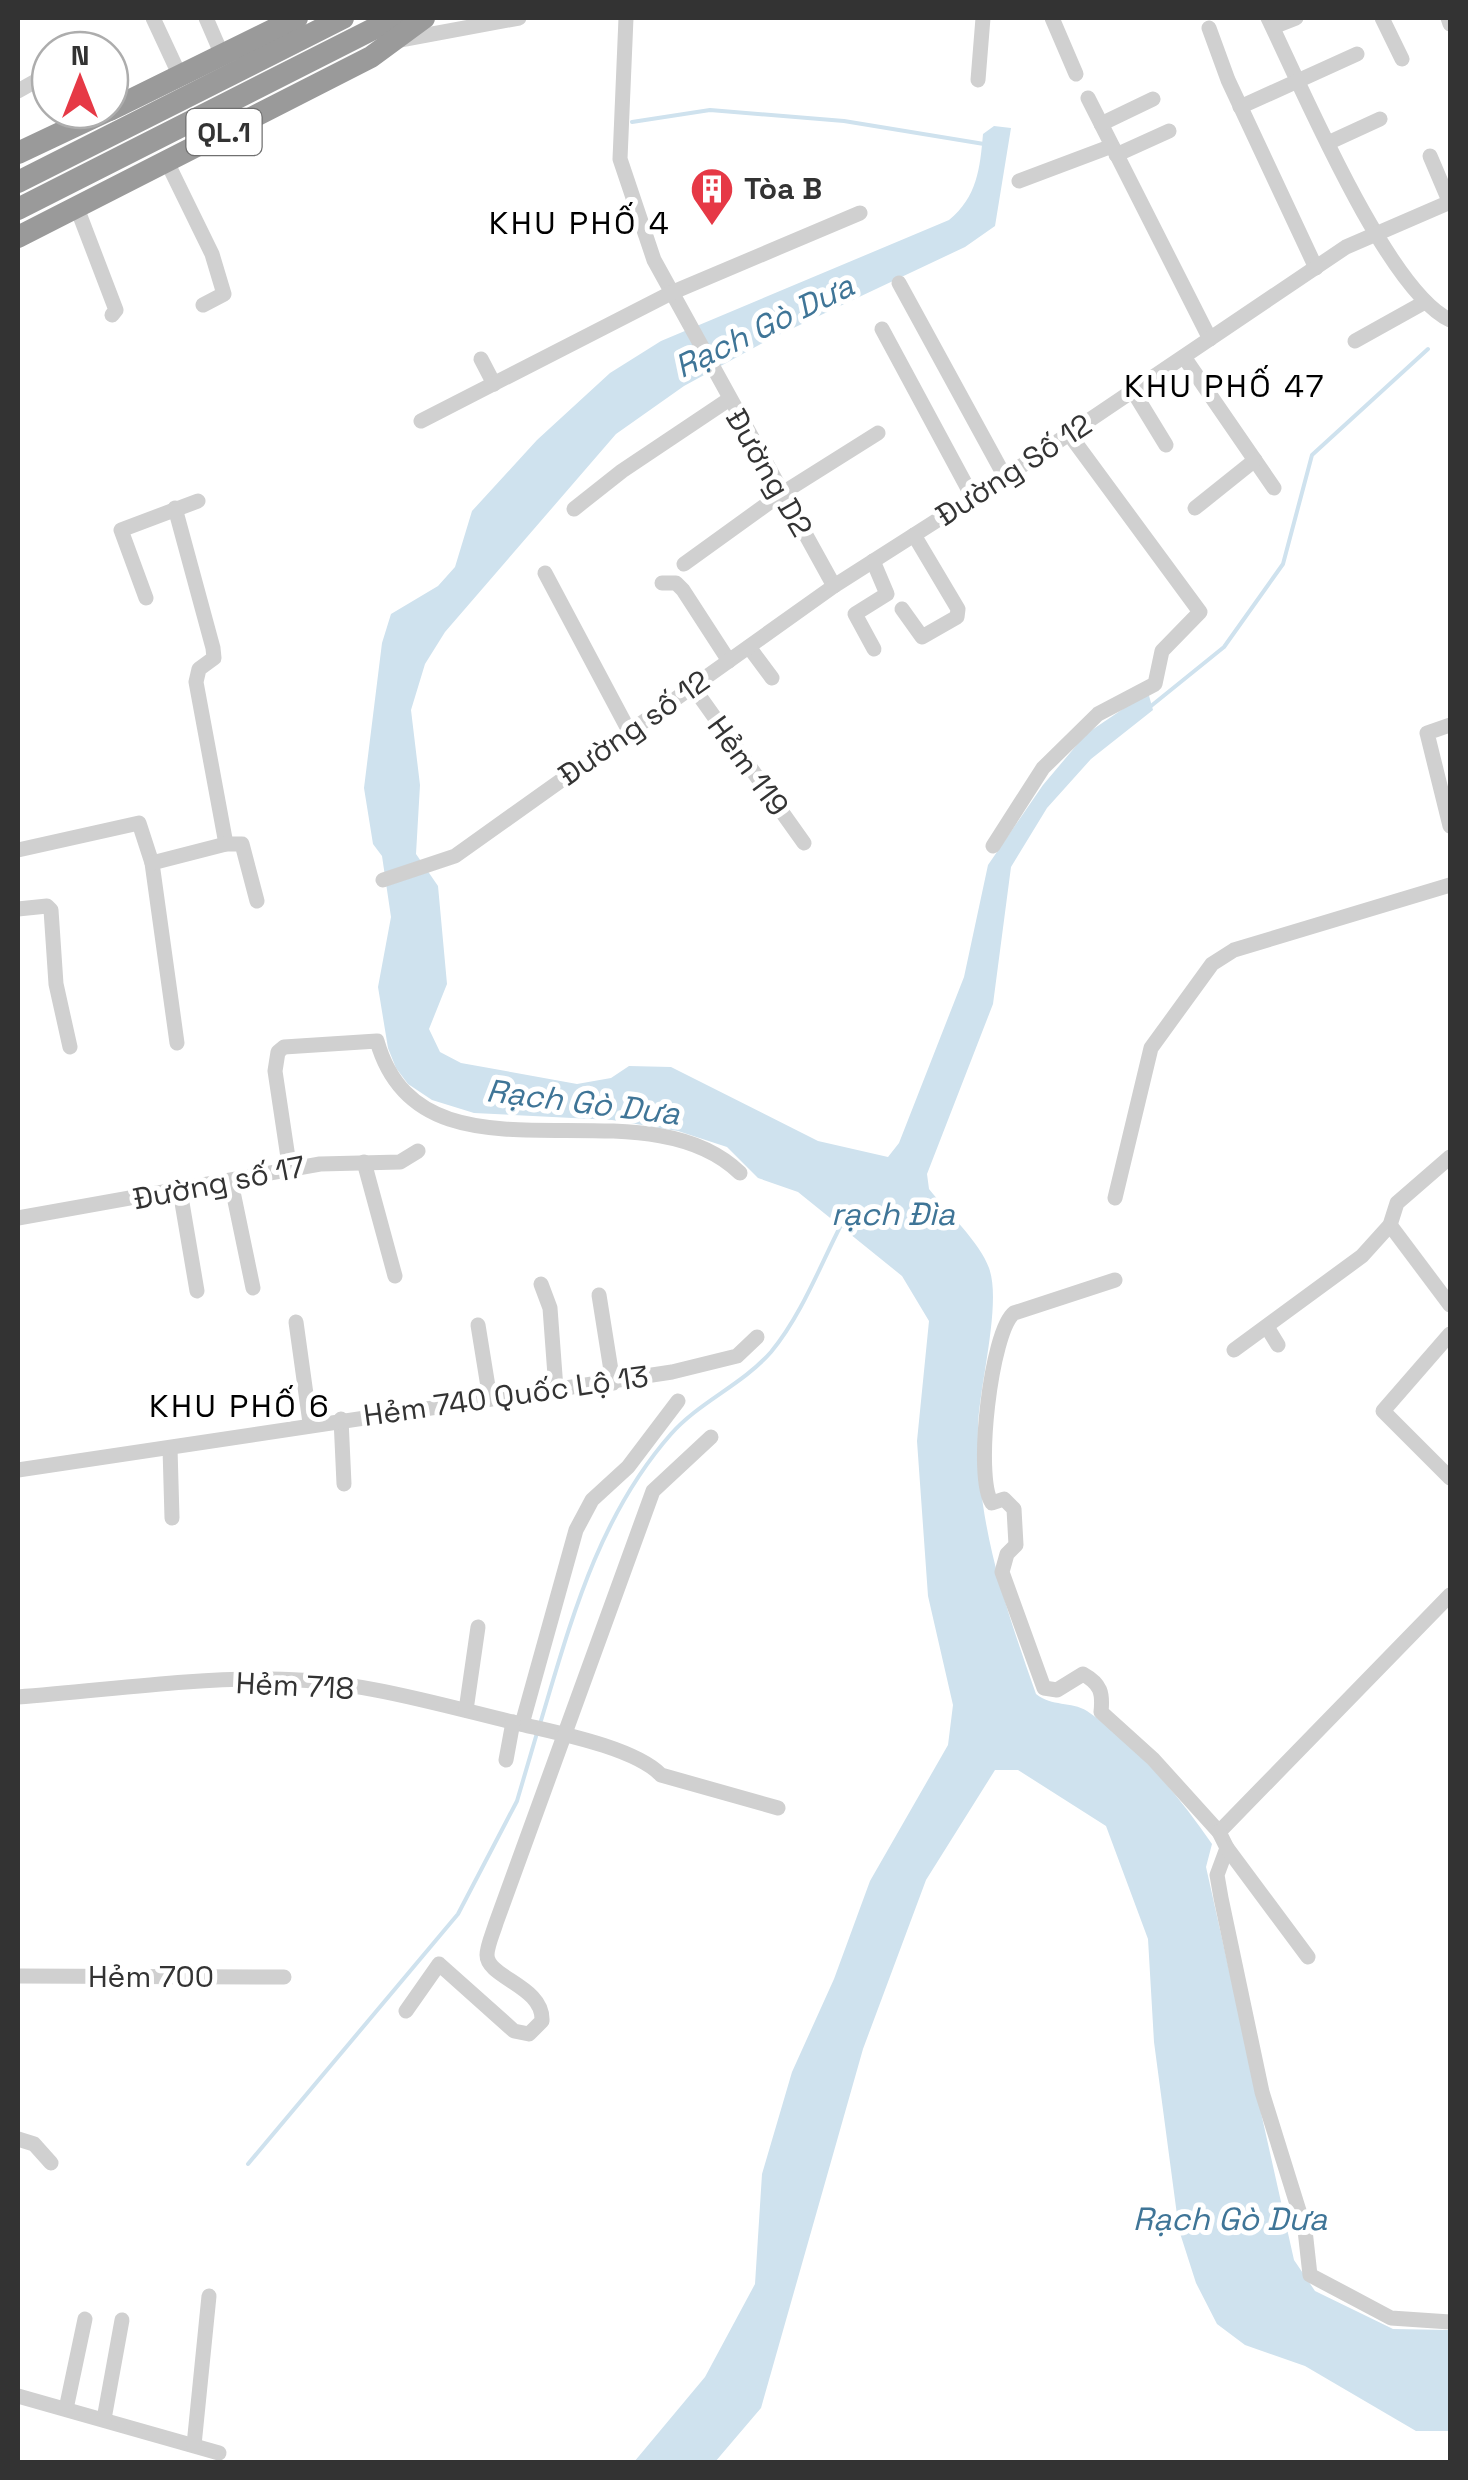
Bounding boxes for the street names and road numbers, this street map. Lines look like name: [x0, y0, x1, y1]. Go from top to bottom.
road number: QL.1: [186, 109, 262, 155]
street label: Đường D2: [717, 402, 822, 544]
street label: Đường Số 12: [928, 405, 1099, 535]
street label: Đường số 12: [550, 661, 717, 794]
street label: Hẻm 119: [699, 708, 798, 823]
street label: Đường số 17: [129, 1147, 308, 1218]
street label: Hẻm 740 Quốc Lộ 13: [361, 1356, 651, 1435]
street label: Hẻm 718: [235, 1663, 355, 1708]
street label: Hẻm 700: [88, 1957, 214, 1996]

